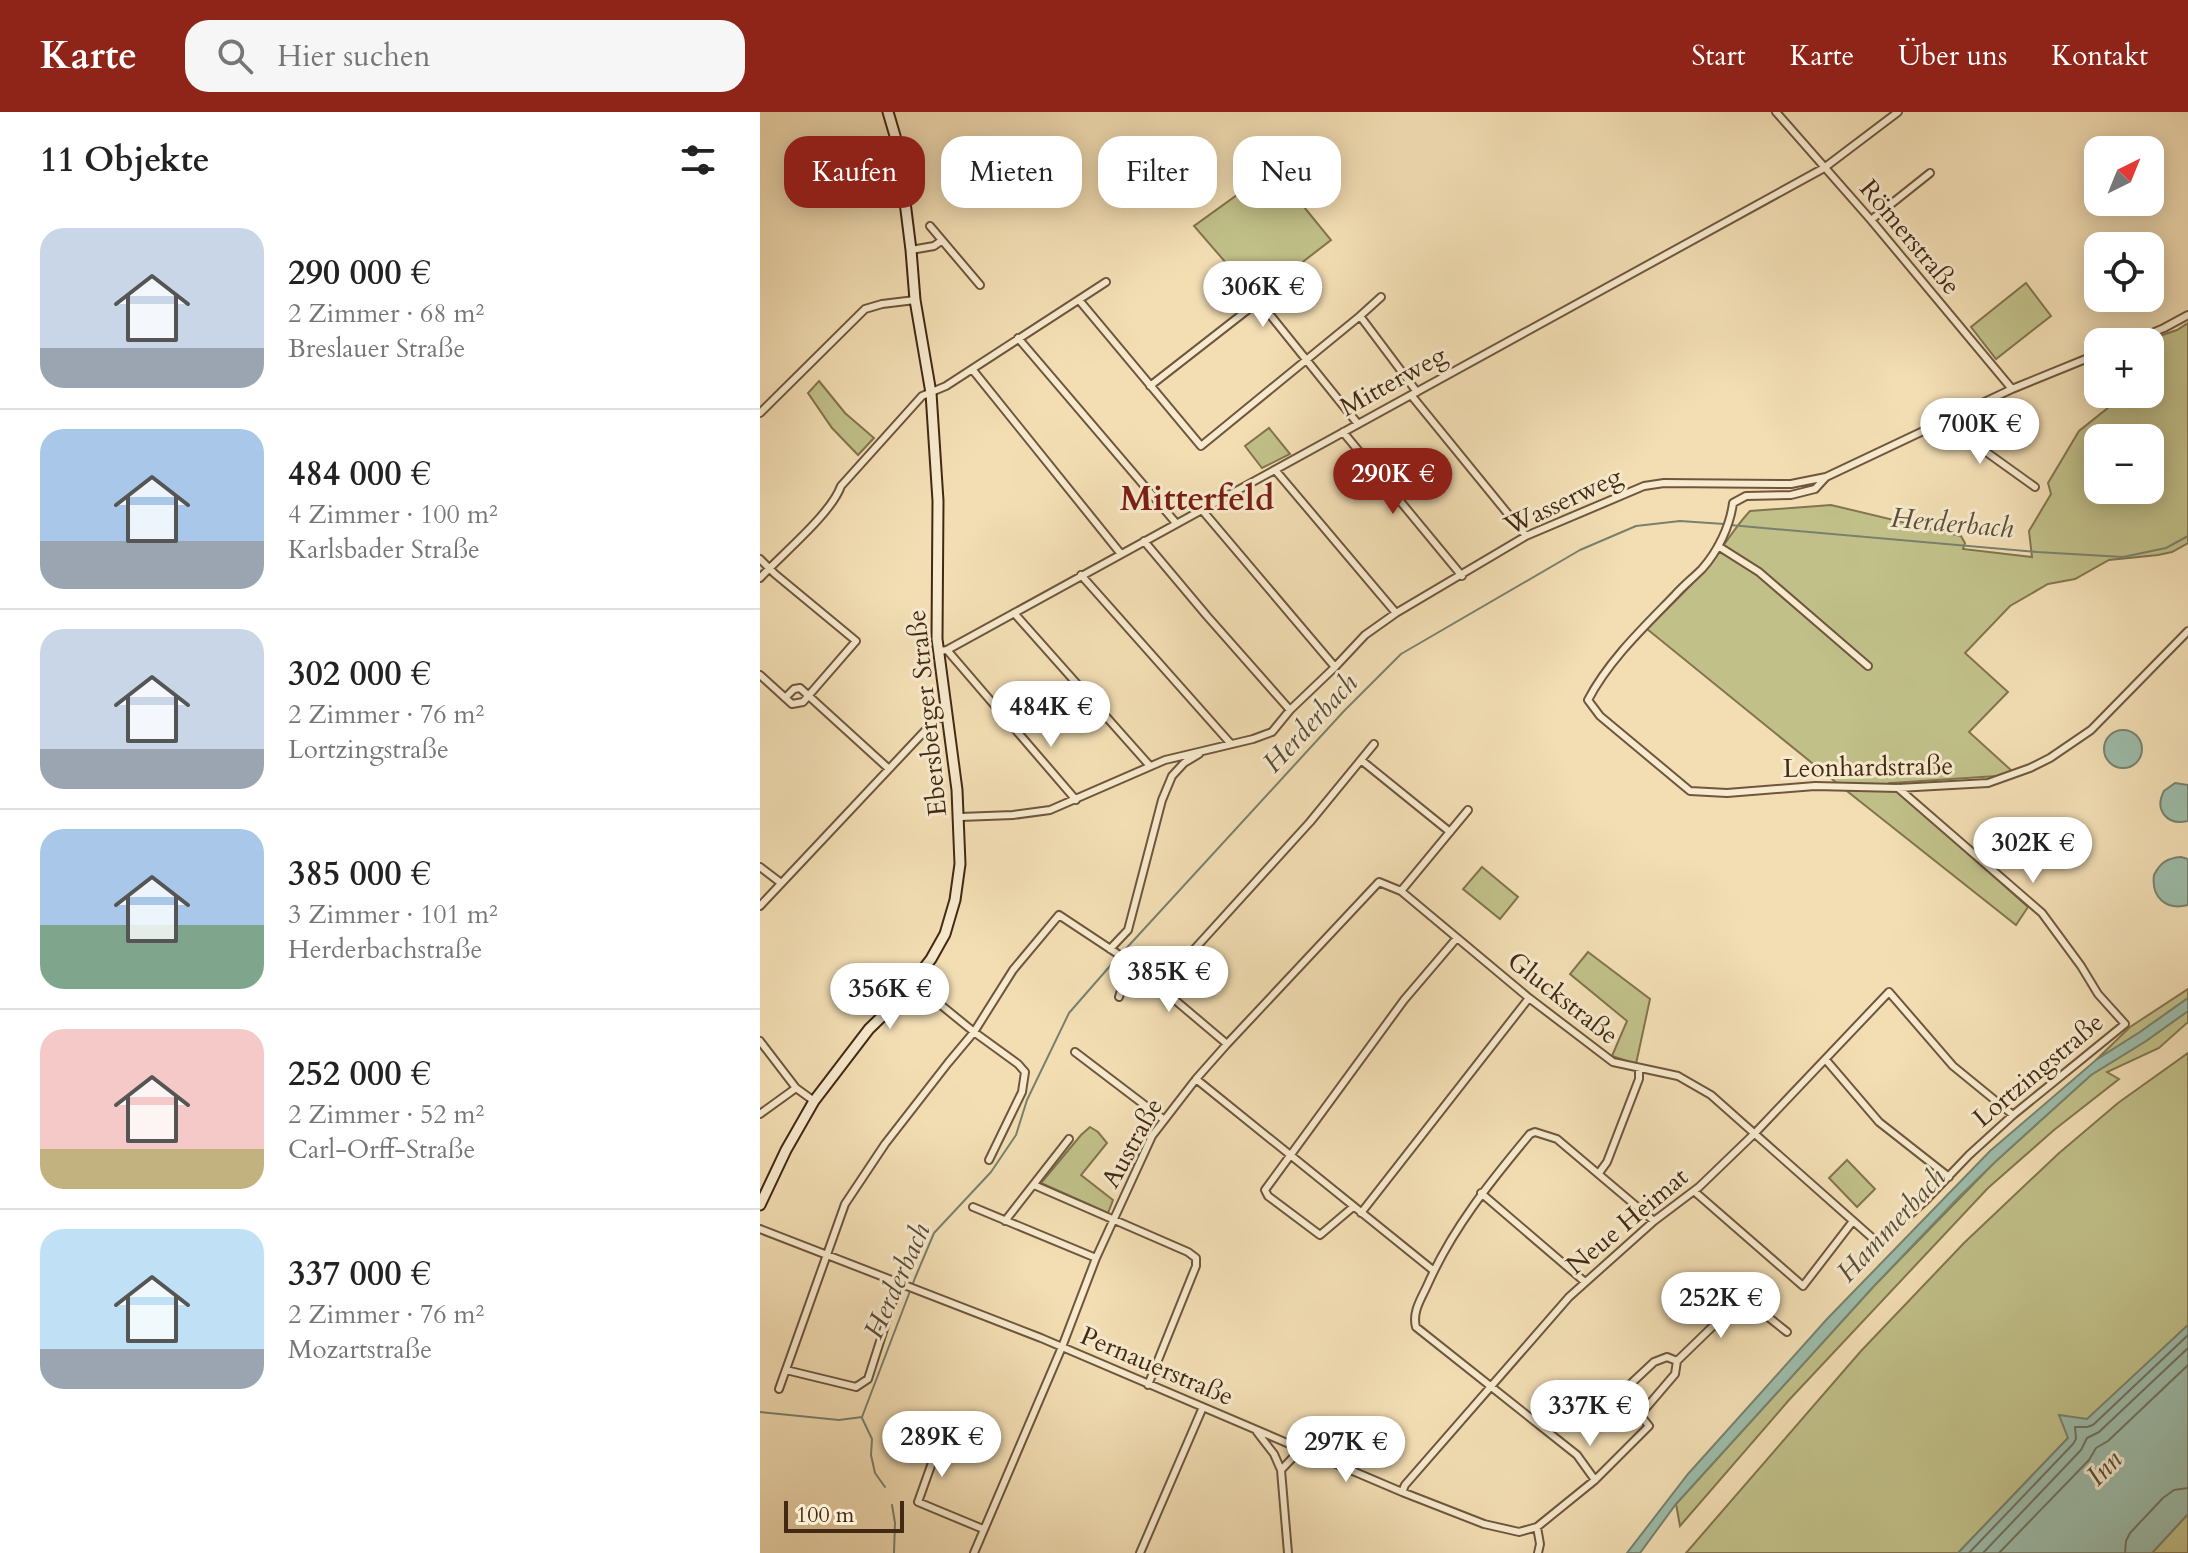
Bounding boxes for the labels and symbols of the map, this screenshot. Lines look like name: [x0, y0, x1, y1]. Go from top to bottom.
north arrow: [2084, 136, 2164, 216]
street label: Römerstraße: [1852, 172, 1968, 302]
pin: 306K €: [1198, 261, 1328, 329]
street label: Mitterweg: [1333, 337, 1453, 425]
pin: 700K €: [1915, 398, 2045, 466]
pin: 290K €: [1328, 448, 1458, 516]
street label: Wasserweg: [1498, 458, 1628, 544]
district label: Mitterfeld: [1120, 476, 1275, 522]
water label: Herderbach: [1889, 499, 2016, 547]
street label: Ebersberger Straße: [899, 608, 955, 818]
water label: Herderbach: [1254, 665, 1366, 781]
pin: 484K €: [986, 681, 1116, 749]
street label: Leonhardstraße: [1783, 748, 1953, 786]
pin: 302K €: [1968, 817, 2098, 885]
street label: Gluckstraße: [1500, 944, 1626, 1052]
pin: 385K €: [1104, 946, 1234, 1014]
pin: 356K €: [825, 963, 955, 1031]
street label: Lortzingstraße: [1965, 1005, 2111, 1135]
street label: Austraße: [1093, 1092, 1171, 1194]
water label: Hammerbach: [1828, 1159, 1954, 1291]
street label: Neue Heimat: [1559, 1160, 1695, 1282]
water label: Herderbach: [855, 1217, 940, 1345]
pin: 252K €: [1656, 1272, 1786, 1340]
street label: Pernauerstraße: [1075, 1318, 1239, 1414]
pin: 337K €: [1525, 1380, 1655, 1448]
pin: 289K €: [877, 1411, 1007, 1479]
pin: 297K €: [1281, 1416, 1411, 1484]
water label: Inn: [2078, 1441, 2131, 1494]
scale bar: [784, 1497, 904, 1533]

